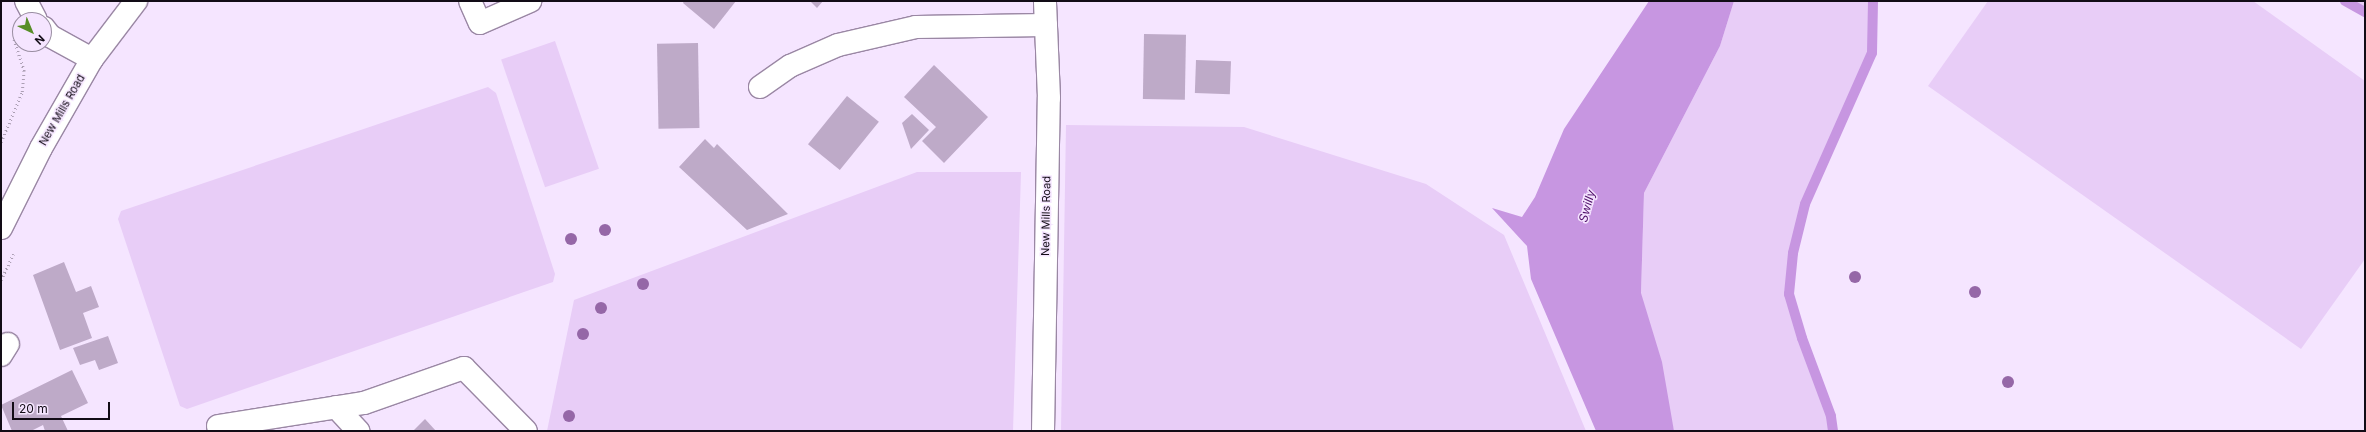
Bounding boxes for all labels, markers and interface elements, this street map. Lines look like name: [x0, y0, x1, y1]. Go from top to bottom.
north arrow: [12, 12, 52, 52]
text: N: [32, 32, 48, 48]
street label: New Mills Road: [36, 72, 88, 148]
street label: New Mills Road: [1039, 176, 1053, 256]
water label: Swilly: [1576, 188, 1598, 224]
scale bar: [14, 394, 112, 420]
text: 20 m: [19, 401, 48, 416]

